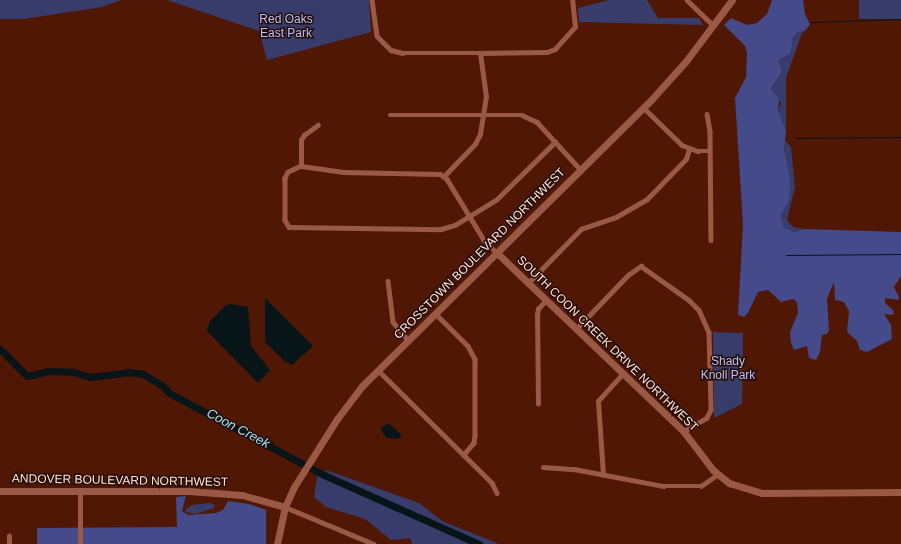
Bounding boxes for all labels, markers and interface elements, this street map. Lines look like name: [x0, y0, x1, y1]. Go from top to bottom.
park label: Red Oaks East Park: [259, 13, 313, 41]
street label: CROSSTOWN BOULEVARD NORTHWEST: [391, 165, 569, 343]
street label: SOUTH COON CREEK DRIVE NORTHWEST: [513, 253, 701, 435]
park label: Shady Knoll Park: [701, 355, 755, 383]
water label: Coon Creek: [204, 406, 272, 452]
street label: ANDOVER BOULEVARD NORTHWEST: [12, 472, 228, 490]

